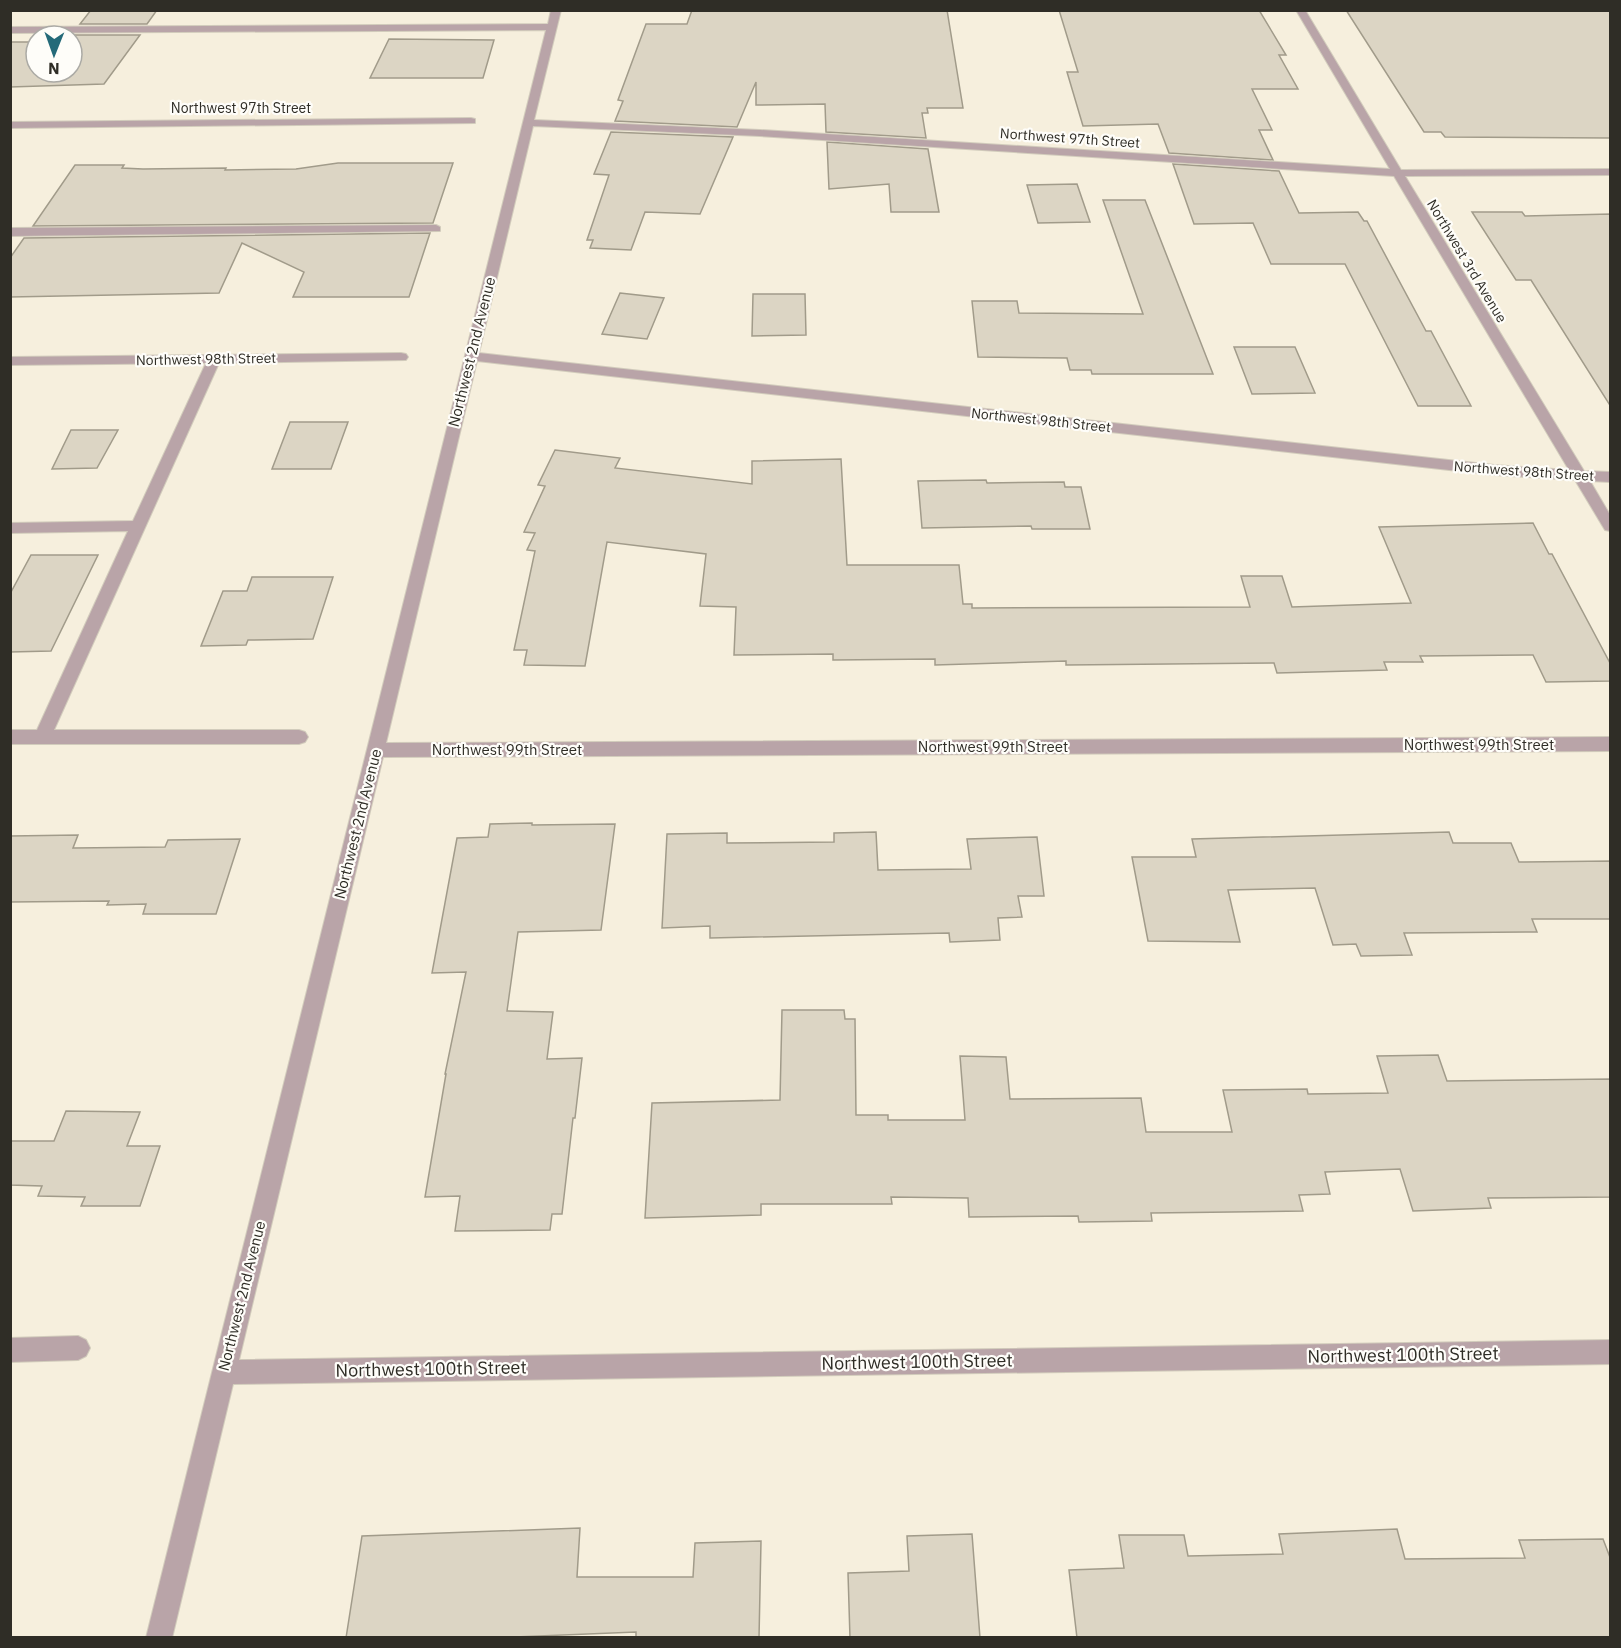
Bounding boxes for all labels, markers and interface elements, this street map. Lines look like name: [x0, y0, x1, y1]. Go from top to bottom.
north arrow: [24, 24, 84, 84]
text: N: [48, 59, 60, 79]
street label: Northwest 97th Street: [171, 99, 311, 117]
street label: Northwest 97th Street: [999, 124, 1141, 152]
street label: Northwest 3rd Avenue: [1423, 196, 1511, 326]
street label: Northwest 2nd Avenue: [444, 275, 499, 429]
street label: Northwest 98th Street: [136, 349, 276, 369]
street label: Northwest 98th Street: [970, 404, 1112, 436]
street label: Northwest 98th Street: [1453, 457, 1595, 485]
street label: Northwest 99th Street: [1404, 735, 1554, 754]
street label: Northwest 99th Street: [918, 737, 1068, 756]
street label: Northwest 99th Street: [432, 740, 582, 759]
street label: Northwest 2nd Avenue: [330, 747, 385, 901]
street label: Northwest 2nd Avenue: [214, 1219, 269, 1373]
street label: Northwest 100th Street: [1307, 1341, 1499, 1368]
street label: Northwest 100th Street: [821, 1348, 1013, 1375]
street label: Northwest 100th Street: [335, 1355, 527, 1382]

